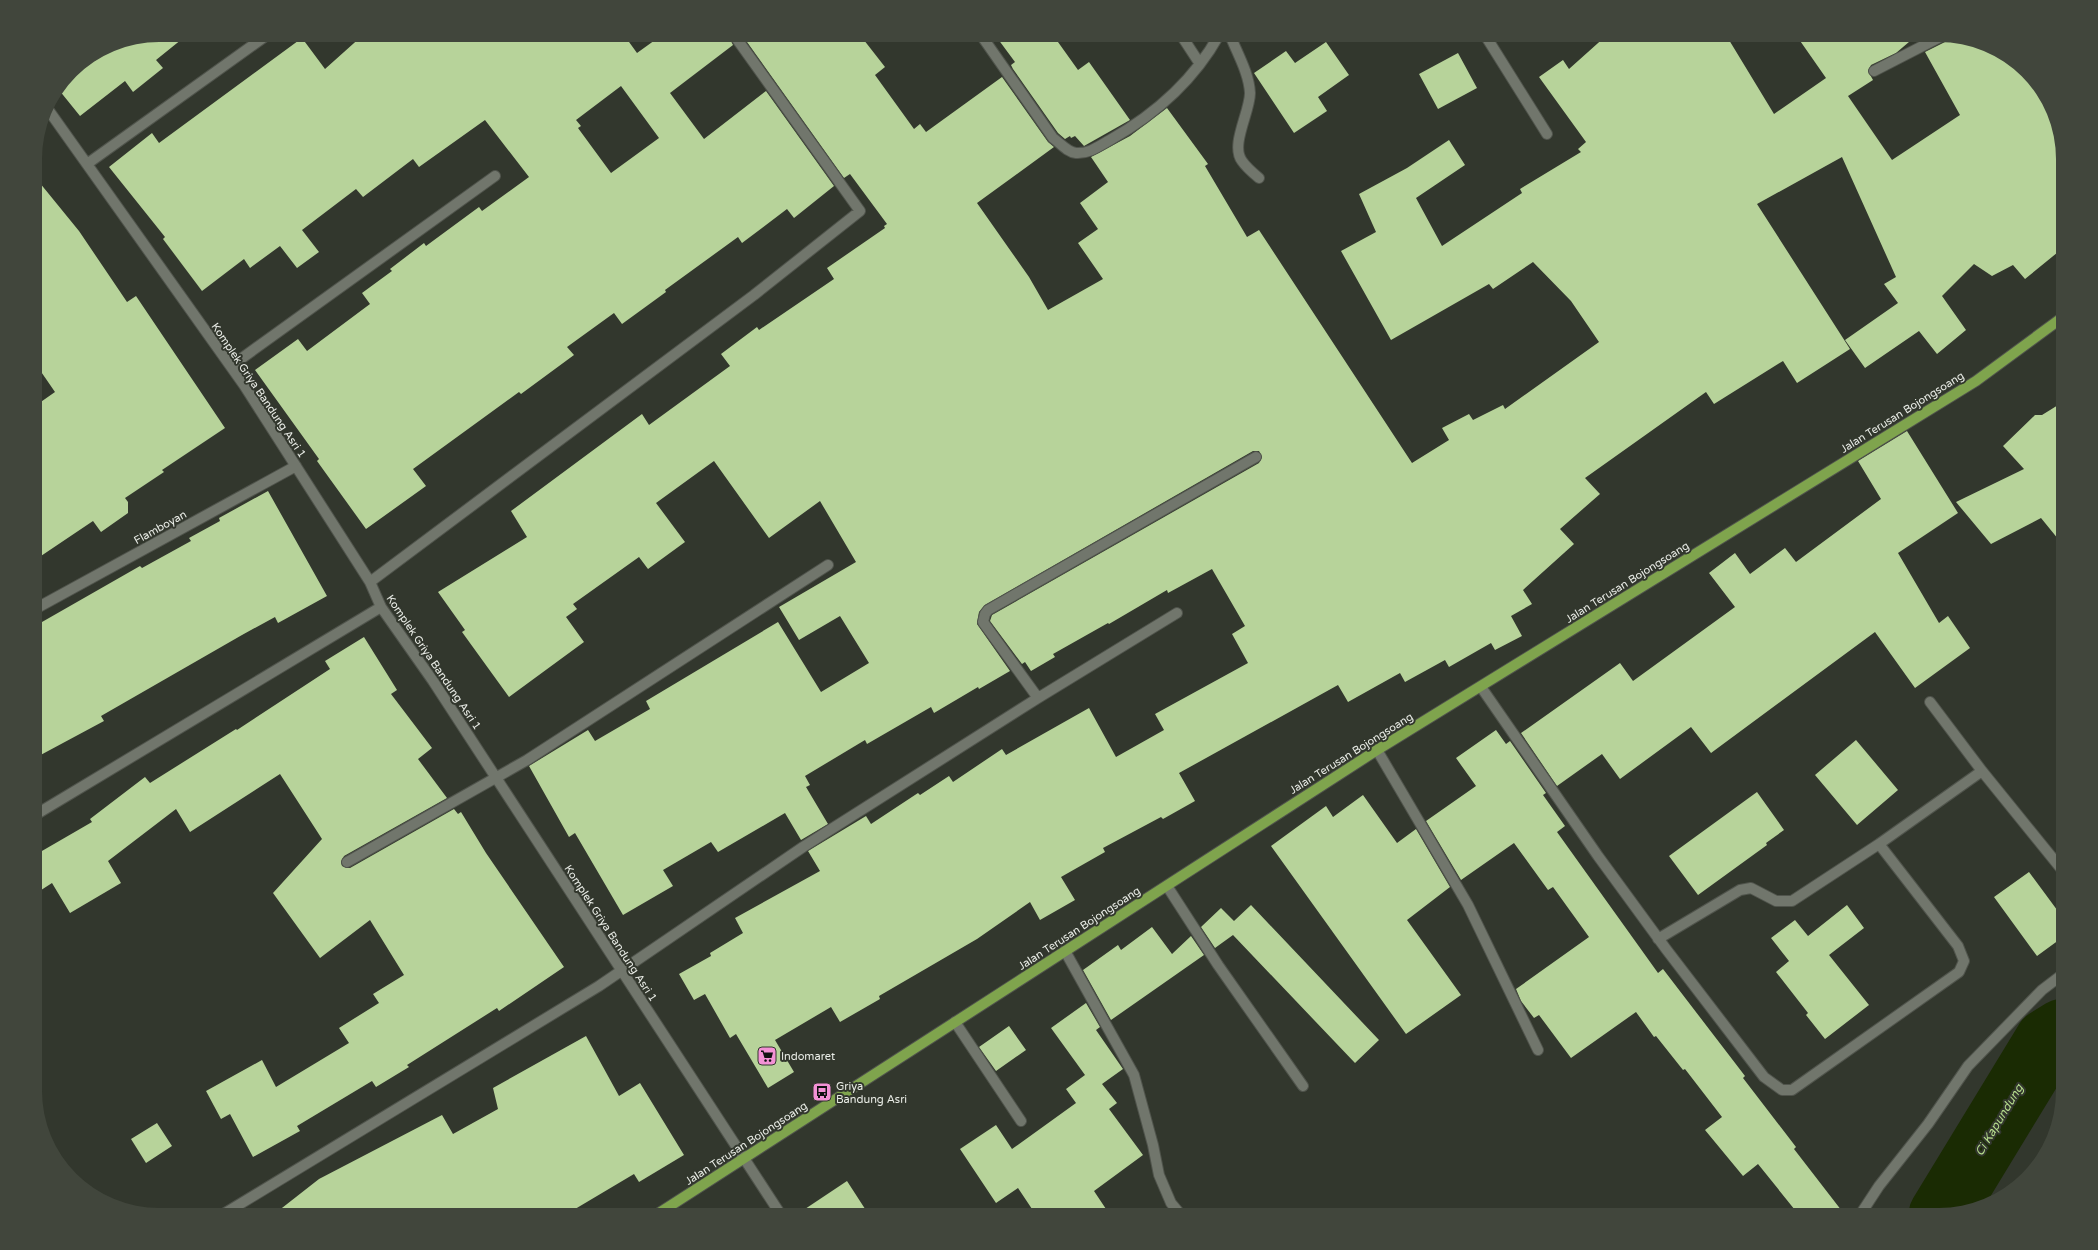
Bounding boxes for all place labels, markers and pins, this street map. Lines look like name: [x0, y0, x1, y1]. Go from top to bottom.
supermarket icon: Indomaret: [756, 1045, 778, 1067]
place label: Indomaret: [781, 1050, 835, 1063]
place label: Griya Bandung Asri: [836, 1080, 907, 1106]
bus stop icon: Griya Bandung Asri: [811, 1081, 833, 1103]

